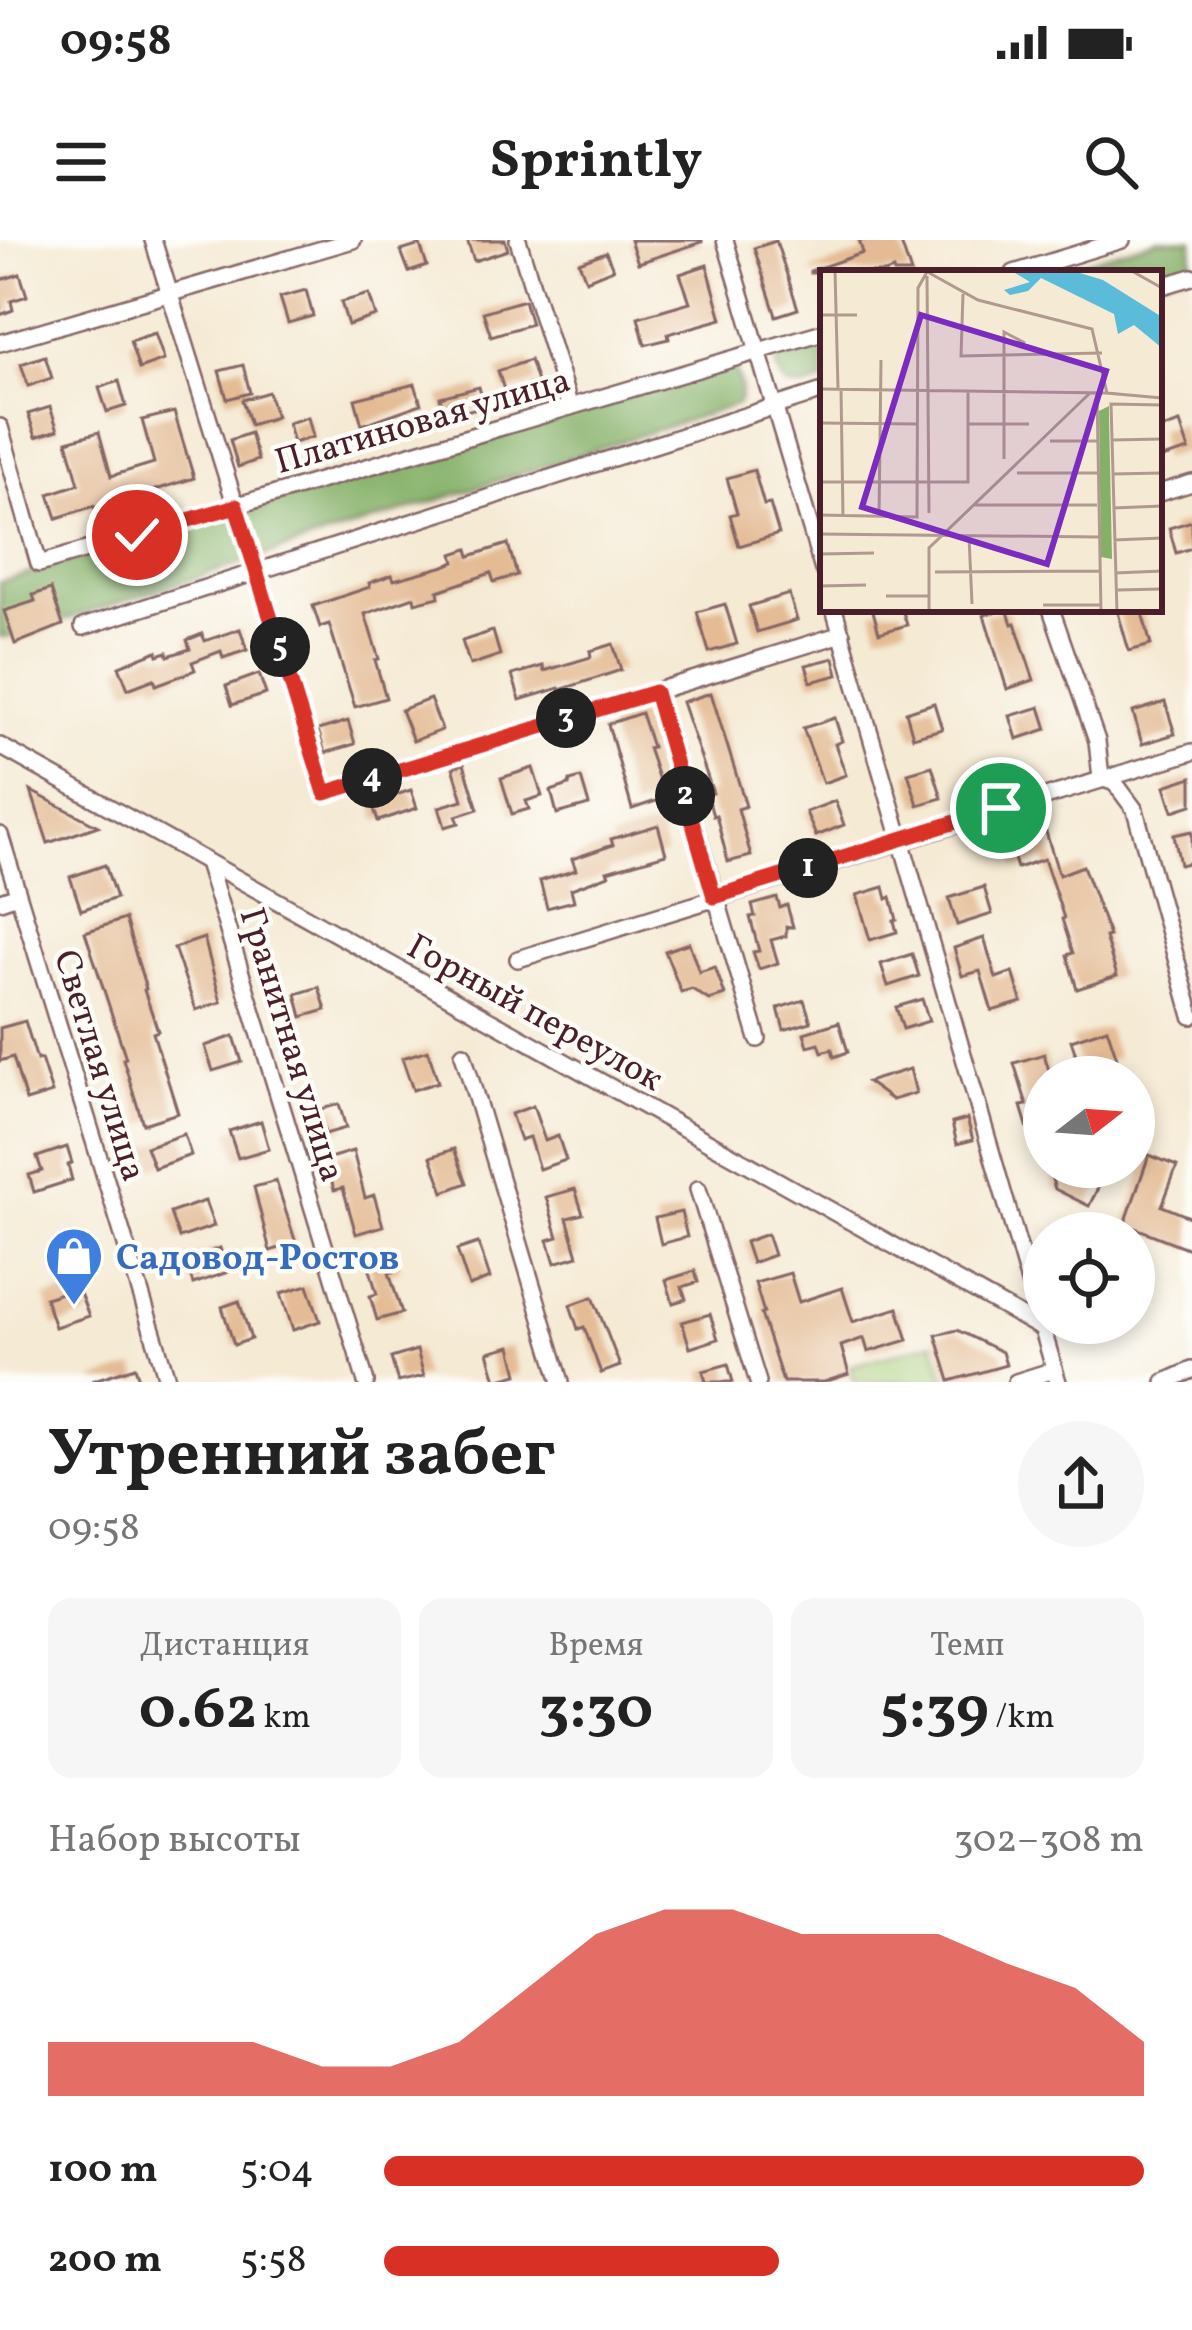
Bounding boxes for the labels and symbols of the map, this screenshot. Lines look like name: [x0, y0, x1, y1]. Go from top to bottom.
inset map: [820, 270, 1162, 612]
street label: Платиновая улица: [270, 357, 577, 489]
pin: [86, 484, 188, 586]
pin: 5: [250, 617, 310, 677]
pin: 3: [536, 688, 596, 748]
pin: 4: [342, 748, 402, 808]
pin: [950, 757, 1052, 859]
pin: 2: [655, 766, 715, 826]
pin: 1: [778, 838, 838, 898]
street label: Гранитная улица: [225, 902, 356, 1188]
street label: Горный переулок: [397, 923, 671, 1106]
street label: Светлая улица: [39, 944, 157, 1188]
north arrow: [1023, 1056, 1155, 1188]
shop icon: Садовод-Ростов: [43, 1225, 105, 1307]
place label: Садовод-Ростов: [116, 1235, 399, 1285]

